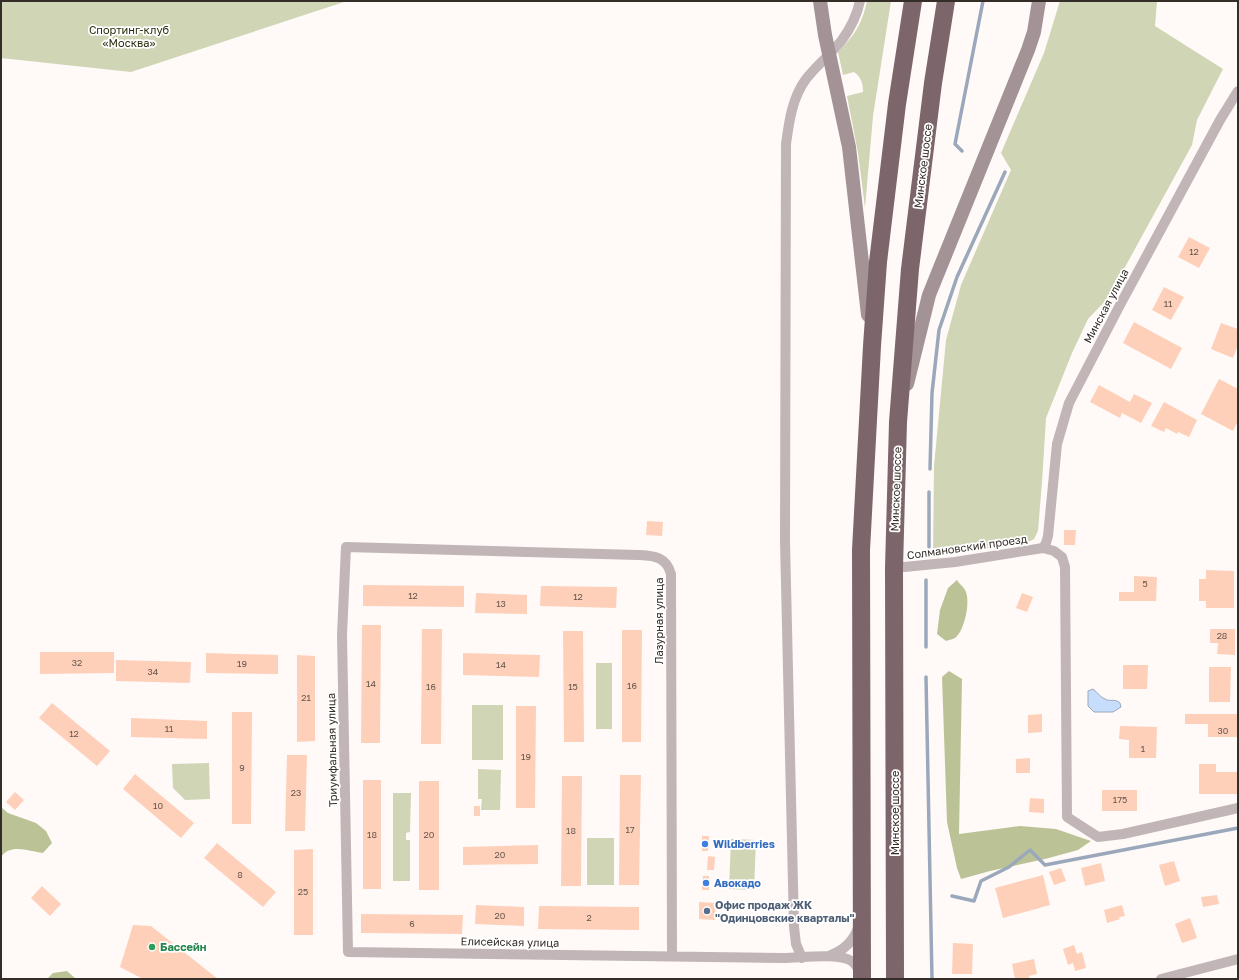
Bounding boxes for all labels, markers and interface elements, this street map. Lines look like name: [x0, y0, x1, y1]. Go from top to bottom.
park label: Спортинг-клуб «Москва»: [89, 23, 170, 49]
street label: Минское шоссе: [911, 123, 934, 209]
house number: 12: [1189, 246, 1199, 257]
street label: Минская улица: [1080, 266, 1131, 345]
house number: 11: [1164, 298, 1173, 309]
street label: Минское шоссе: [888, 446, 903, 531]
street label: Солмановский проезд: [906, 532, 1028, 561]
street label: Лазурная улица: [652, 578, 665, 664]
house number: 5: [1142, 578, 1148, 589]
house number: 12: [408, 590, 418, 601]
house number: 12: [573, 591, 583, 602]
house number: 13: [496, 598, 506, 609]
house number: 28: [1217, 630, 1227, 641]
house number: 32: [72, 657, 82, 668]
house number: 19: [237, 658, 247, 669]
house number: 14: [496, 659, 506, 670]
house number: 34: [148, 666, 159, 677]
house number: 14: [366, 678, 376, 689]
house number: 16: [627, 680, 637, 691]
house number: 16: [426, 681, 436, 692]
house number: 15: [568, 681, 578, 692]
house number: 21: [301, 692, 311, 703]
street label: Триумфальная улица: [324, 693, 339, 807]
house number: 11: [165, 723, 174, 734]
house number: 30: [1218, 725, 1229, 736]
house number: 12: [69, 728, 79, 739]
house number: 1: [1141, 743, 1146, 754]
house number: 19: [521, 751, 531, 762]
house number: 9: [239, 762, 245, 773]
street label: Минское шоссе: [888, 771, 901, 855]
house number: 23: [291, 787, 301, 798]
house number: 175: [1113, 794, 1127, 805]
house number: 10: [153, 800, 163, 811]
house number: 17: [625, 824, 635, 835]
house number: 18: [566, 825, 576, 836]
house number: 18: [367, 829, 377, 840]
house number: 20: [424, 829, 435, 840]
place label: Wildberries: [713, 837, 775, 850]
marker: Wildberries: [700, 839, 710, 849]
house number: 20: [495, 849, 506, 860]
house number: 8: [237, 869, 243, 880]
place label: Авокадо: [714, 876, 761, 889]
marker: Авокадо: [701, 878, 711, 888]
house number: 25: [298, 886, 308, 897]
place label: Офис продаж ЖК "Одинцовские кварталы": [715, 898, 855, 924]
marker: Офис продаж ЖК "Одинцовские кварталы": [702, 906, 712, 916]
house number: 20: [495, 910, 506, 921]
house number: 2: [586, 912, 592, 923]
house number: 6: [409, 918, 415, 929]
street label: Елисейская улица: [461, 934, 559, 949]
place label: Бассейн: [160, 940, 207, 953]
marker: Бассейн: [147, 942, 157, 952]

